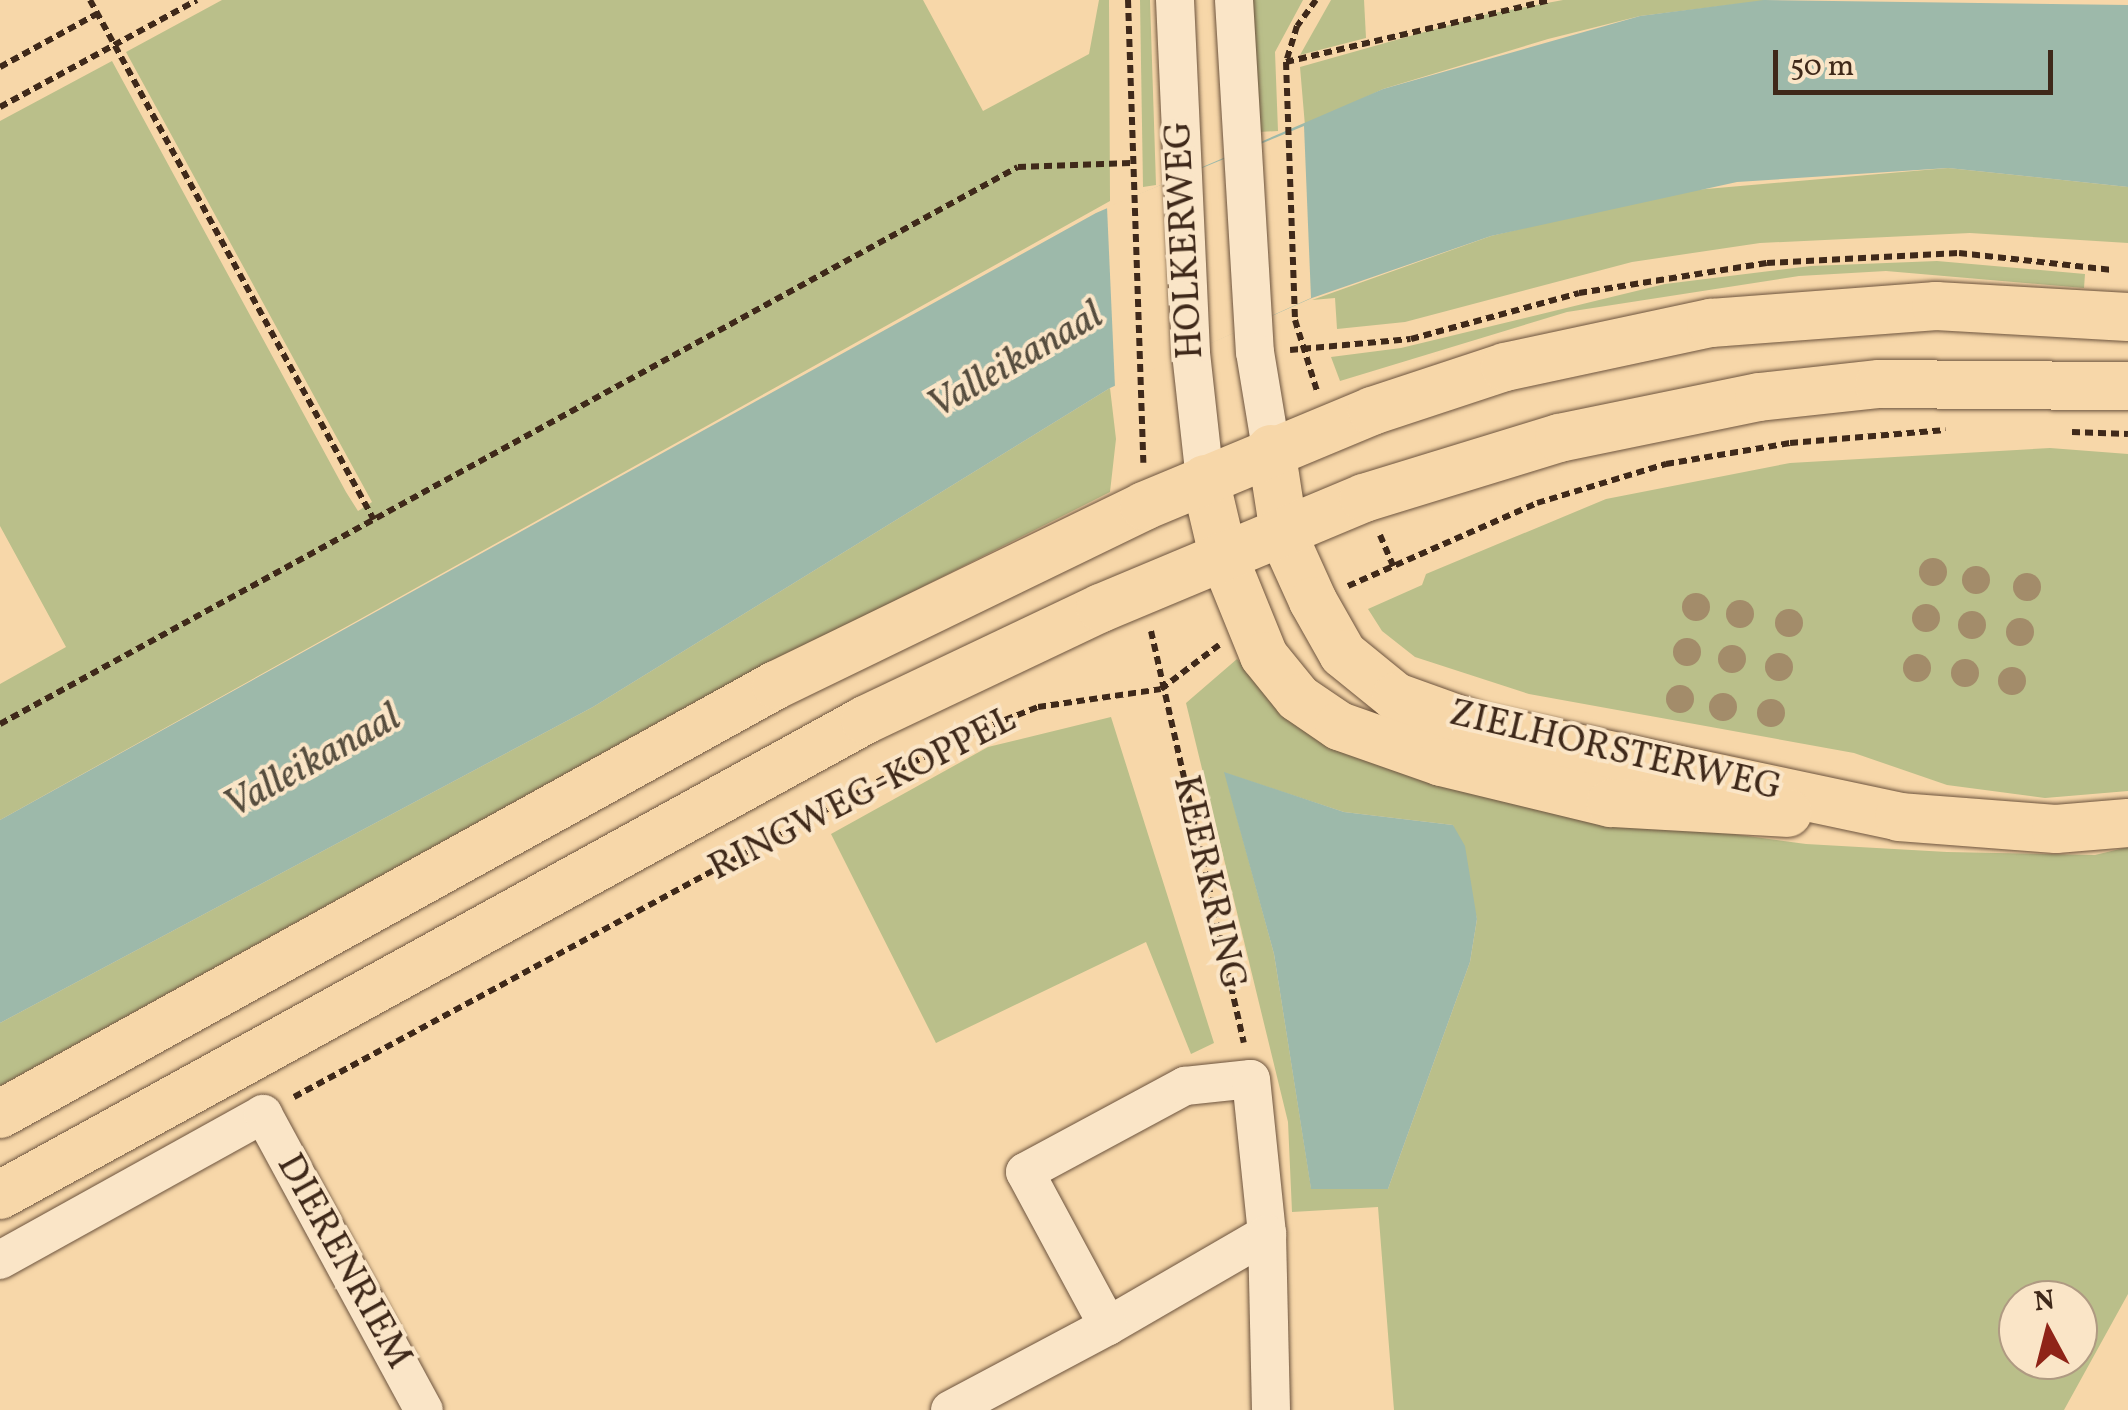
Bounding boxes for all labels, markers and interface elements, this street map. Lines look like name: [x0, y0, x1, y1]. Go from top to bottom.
scale bar: [1778, 30, 2058, 92]
text: 50 m: [1790, 46, 1854, 88]
street label: HOLKERWEG: [1157, 120, 1215, 360]
water label: Valleikanaal: [920, 293, 1112, 431]
street label: ZIELHORSTERWEG: [1444, 692, 1786, 812]
water label: Valleikanaal: [216, 695, 410, 831]
street label: RINGWEG-KOPPEL: [702, 698, 1024, 892]
street label: KEERKRING: [1161, 771, 1255, 995]
street label: DIERENRIEM: [265, 1147, 421, 1377]
north arrow: [1998, 1280, 2098, 1380]
text: N: [2032, 1281, 2057, 1322]

